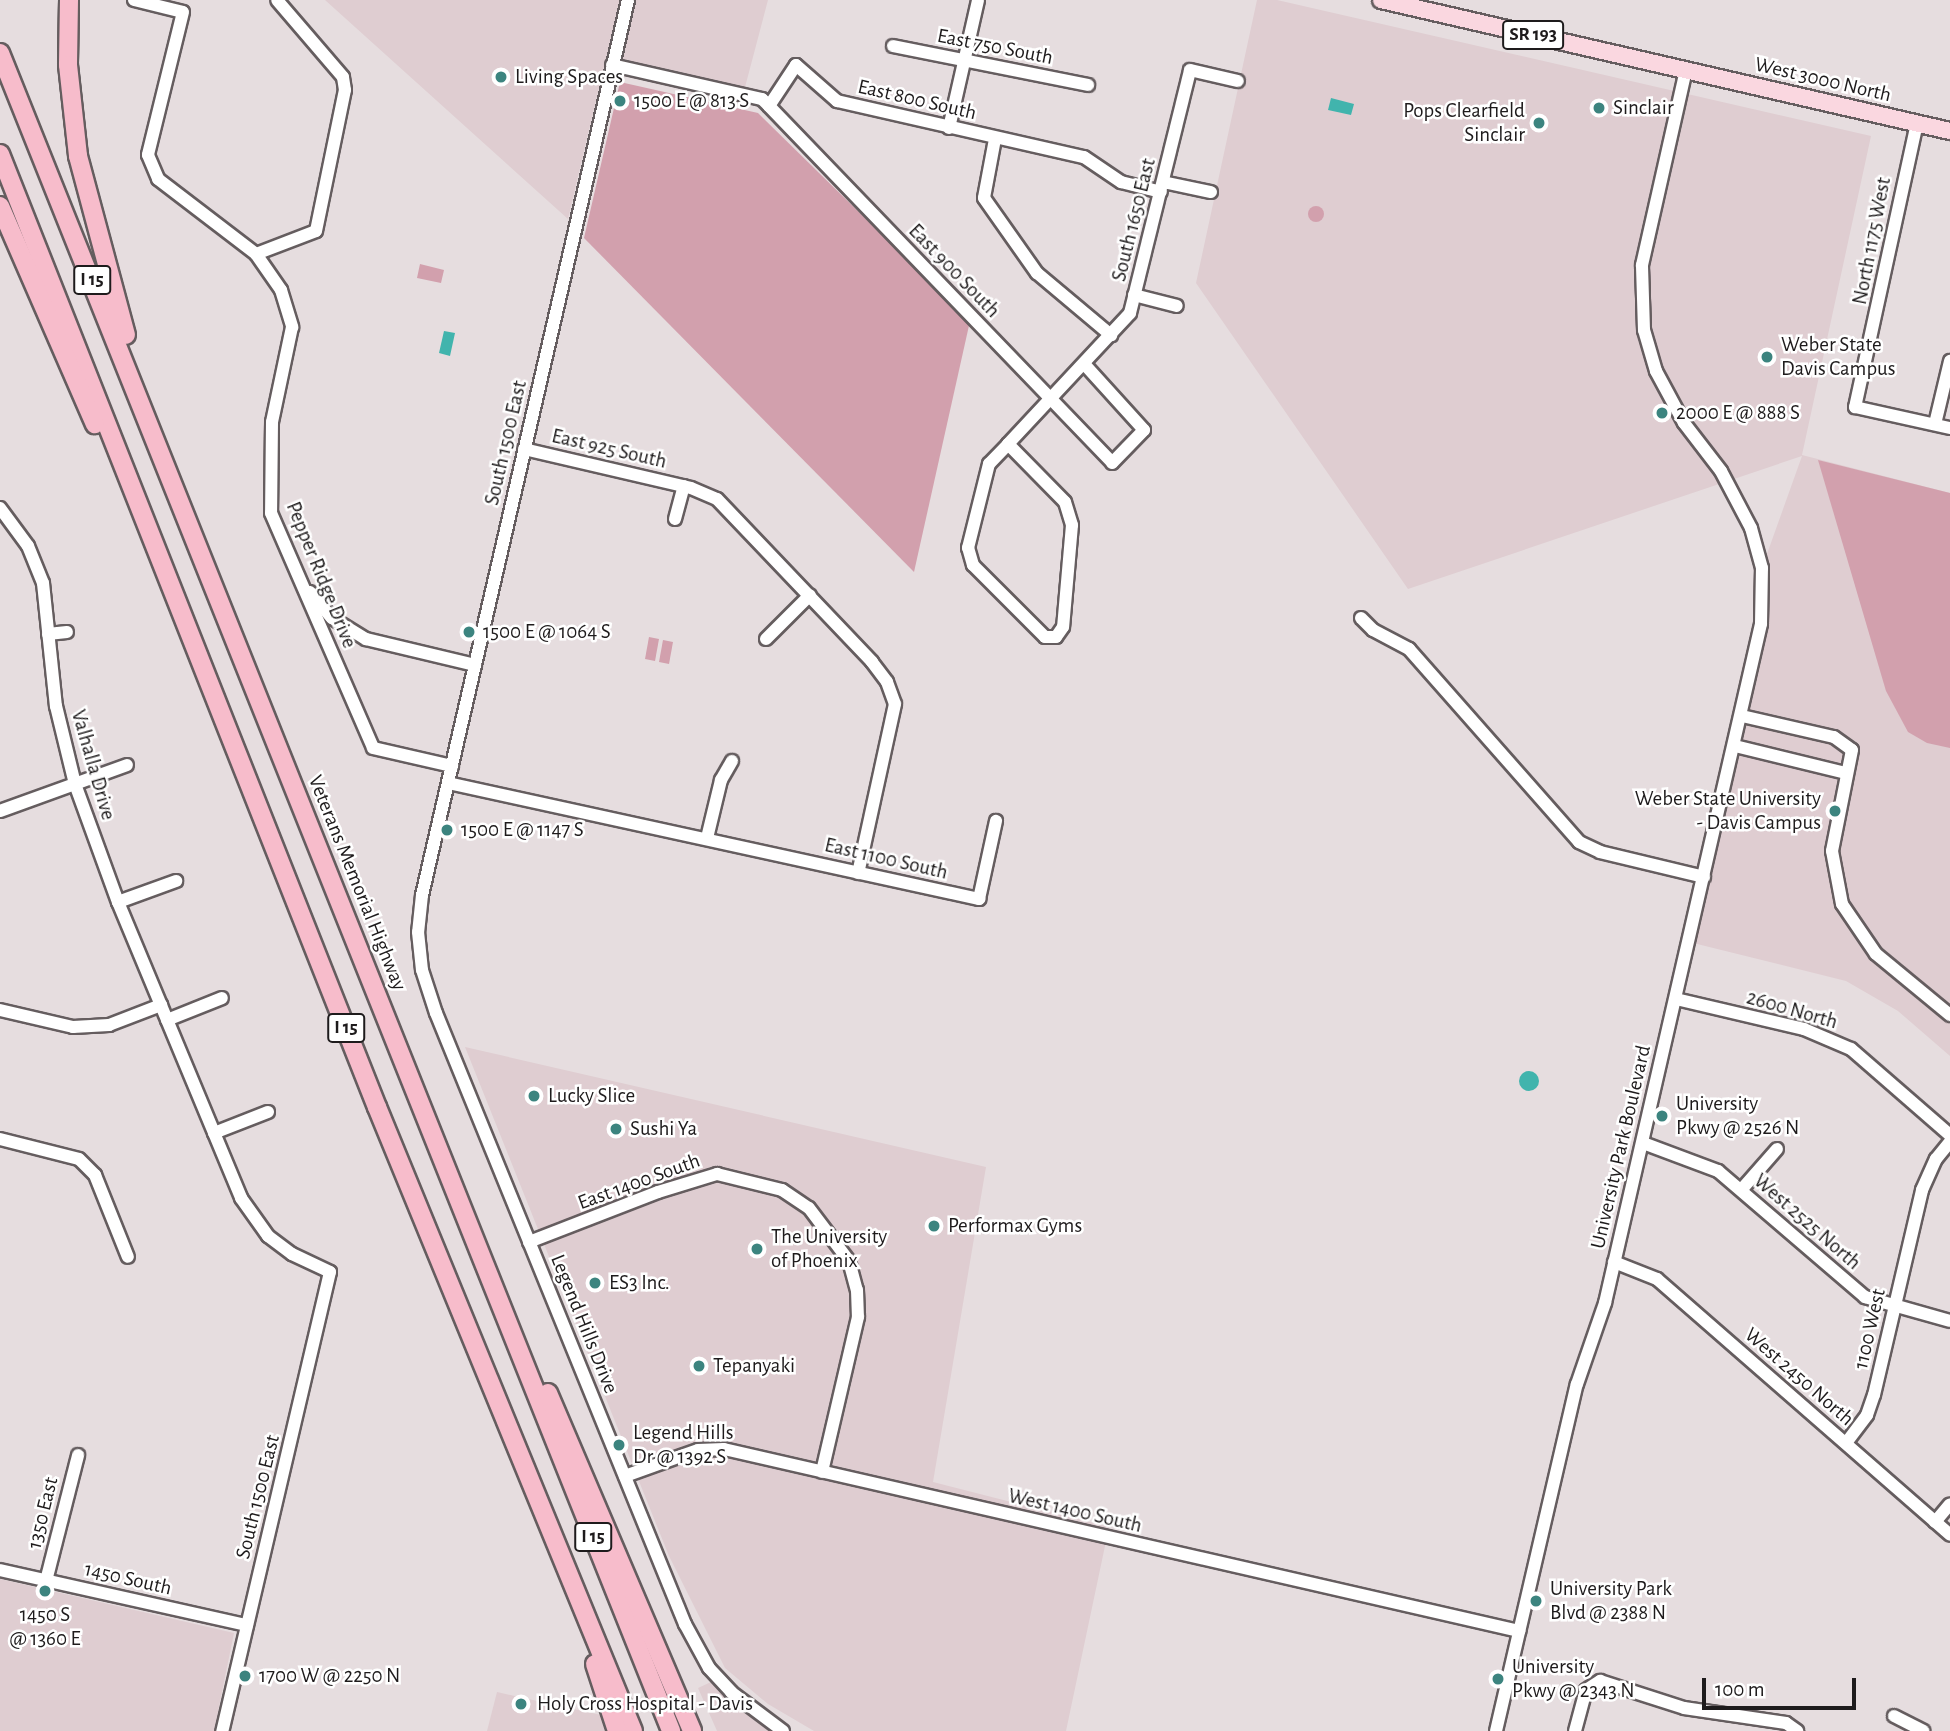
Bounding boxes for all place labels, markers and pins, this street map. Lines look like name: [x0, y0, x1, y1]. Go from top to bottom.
place label: Living Spaces: [515, 64, 623, 90]
marker: Living Spaces: [493, 69, 509, 85]
place label: 1500 E @ 813 S: [634, 88, 749, 114]
marker: 1500 E @ 813 S: [612, 93, 628, 109]
place label: Sinclair: [1613, 95, 1674, 121]
place label: Pops Clearfield Sinclair: [1403, 98, 1525, 148]
marker: Sinclair: [1591, 100, 1607, 116]
marker: Pops Clearfield Sinclair: [1531, 115, 1547, 131]
place label: Weber State Davis Campus: [1781, 332, 1896, 382]
marker: Weber State Davis Campus: [1759, 349, 1775, 365]
place label: 2000 E @ 888 S: [1676, 400, 1800, 426]
marker: 2000 E @ 888 S: [1654, 405, 1670, 421]
place label: 1500 E @ 1064 S: [483, 619, 611, 645]
marker: 1500 E @ 1064 S: [461, 624, 477, 640]
place label: Weber State University - Davis Campus: [1635, 786, 1821, 836]
marker: Weber State University - Davis Campus: [1827, 803, 1843, 819]
place label: 1500 E @ 1147 S: [461, 817, 584, 843]
marker: 1500 E @ 1147 S: [439, 822, 455, 838]
place label: Lucky Slice: [548, 1083, 635, 1109]
marker: Lucky Slice: [526, 1088, 542, 1104]
place label: University Pkwy @ 2526 N: [1676, 1091, 1799, 1141]
marker: University Pkwy @ 2526 N: [1654, 1108, 1670, 1124]
place label: Sushi Ya: [630, 1116, 697, 1142]
marker: Sushi Ya: [608, 1121, 624, 1137]
place label: Performax Gyms: [948, 1213, 1082, 1239]
marker: Performax Gyms: [926, 1218, 942, 1234]
place label: The University of Phoenix: [771, 1224, 887, 1274]
marker: The University of Phoenix: [749, 1241, 765, 1257]
place label: ES3 Inc.: [609, 1270, 670, 1296]
marker: ES3 Inc.: [587, 1275, 603, 1291]
place label: Tepanyaki: [713, 1353, 795, 1379]
marker: Tepanyaki: [691, 1358, 707, 1374]
place label: Legend Hills Dr @ 1392 S: [633, 1420, 734, 1470]
marker: Legend Hills Dr @ 1392 S: [611, 1437, 627, 1453]
place label: University Park Blvd @ 2388 N: [1550, 1576, 1672, 1626]
marker: 1450 S @ 1360 E: [37, 1583, 53, 1599]
marker: University Park Blvd @ 2388 N: [1528, 1593, 1544, 1609]
place label: 1450 S @ 1360 E: [9, 1602, 81, 1652]
place label: University Pkwy @ 2343 N: [1512, 1654, 1635, 1704]
place label: 1700 W @ 2250 N: [259, 1663, 400, 1689]
marker: 1700 W @ 2250 N: [237, 1668, 253, 1684]
marker: University Pkwy @ 2343 N: [1490, 1671, 1506, 1687]
place label: Holy Cross Hospital - Davis: [537, 1691, 753, 1717]
marker: Holy Cross Hospital - Davis: [511, 1694, 531, 1714]

